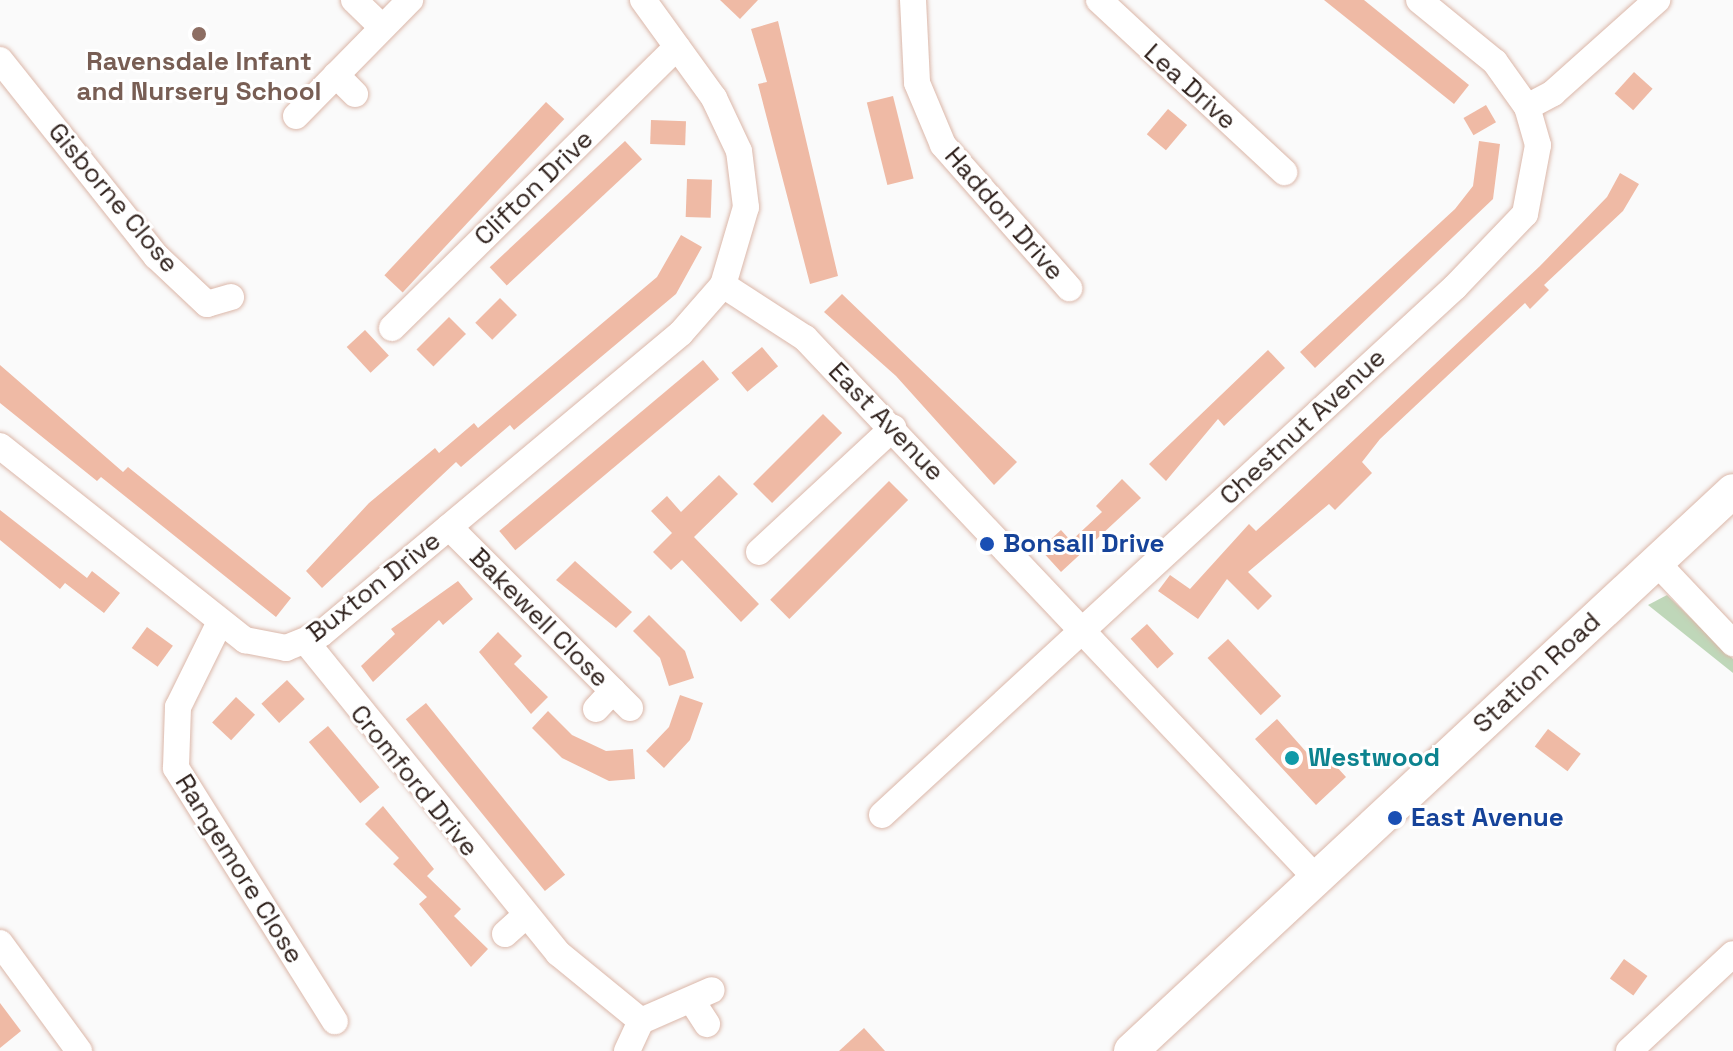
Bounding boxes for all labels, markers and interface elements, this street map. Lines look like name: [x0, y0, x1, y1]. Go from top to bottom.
marker: Ravensdale Infant and Nursery School: [190, 25, 208, 43]
street label: Lea Drive: [1137, 37, 1243, 137]
place label: Ravensdale Infant and Nursery School: [77, 46, 321, 108]
street label: Gisborne Close: [41, 117, 185, 279]
street label: Clifton Drive: [468, 124, 600, 252]
street label: Haddon Drive: [938, 141, 1070, 287]
street label: Chestnut Avenue: [1214, 342, 1392, 512]
street label: East Avenue: [822, 356, 950, 488]
street label: Buxton Drive: [301, 525, 447, 649]
place label: Bonsall Drive: [1003, 528, 1165, 560]
marker: Bonsall Drive: [978, 535, 996, 553]
street label: Bakewell Close: [463, 542, 615, 694]
street label: Station Road: [1467, 606, 1607, 740]
street label: Cromford Drive: [343, 699, 485, 863]
place label: Westwood: [1308, 742, 1440, 774]
marker: Westwood: [1283, 749, 1301, 767]
street label: Rangemore Close: [168, 769, 310, 969]
place label: East Avenue: [1411, 802, 1564, 834]
marker: East Avenue: [1386, 809, 1404, 827]

